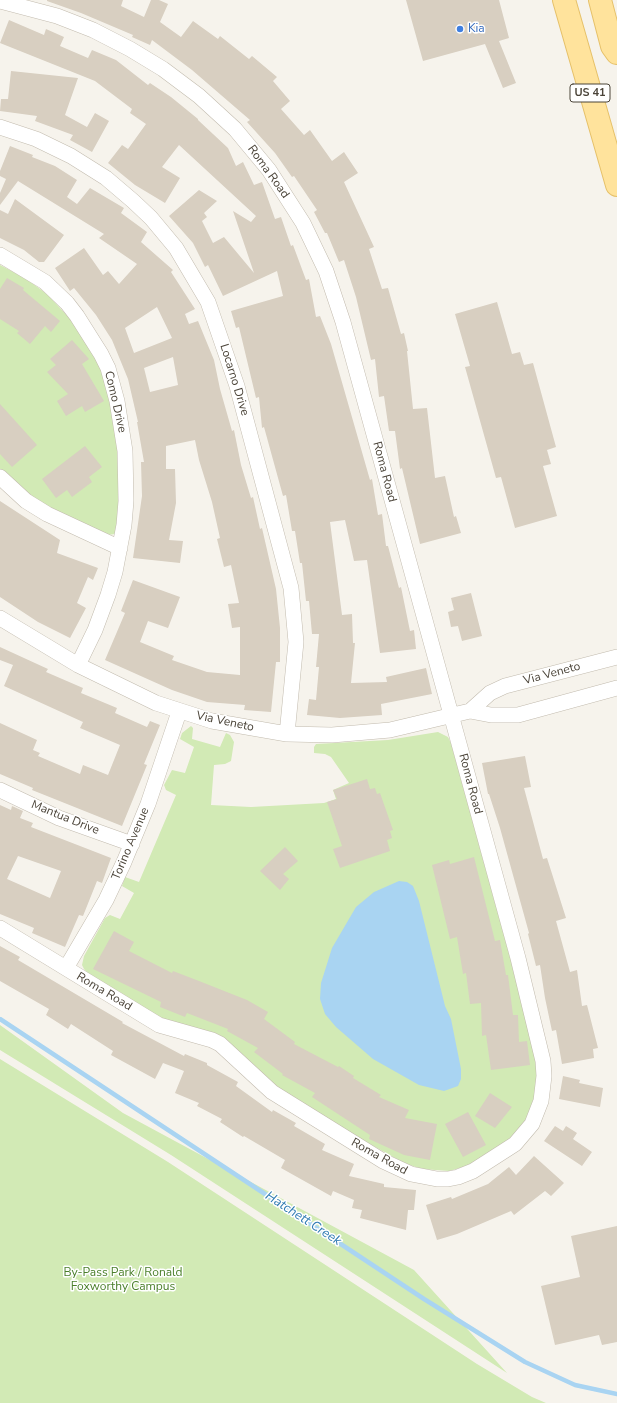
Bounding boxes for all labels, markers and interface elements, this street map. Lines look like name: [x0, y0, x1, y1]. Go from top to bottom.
place label: Kia: [468, 22, 485, 36]
marker: Kia: [455, 24, 465, 34]
road number: US 41: [570, 84, 610, 102]
street label: Roma Road: [244, 143, 292, 201]
street label: Locarno Drive: [216, 342, 252, 418]
street label: Como Drive: [101, 370, 129, 434]
street label: Roma Road: [369, 440, 399, 504]
street label: Via Veneto: [522, 659, 582, 689]
street label: Via Veneto: [195, 709, 255, 735]
street label: Roma Road: [455, 752, 485, 816]
street label: Mantua Drive: [29, 798, 101, 838]
street label: Torino Avenue: [109, 806, 153, 882]
street label: Roma Road: [74, 970, 134, 1014]
street label: Roma Road: [348, 1136, 410, 1178]
water label: Hatchett Creek: [262, 1189, 344, 1249]
park label: By-Pass Park / Ronald Foxworthy Campus: [63, 1266, 183, 1294]

